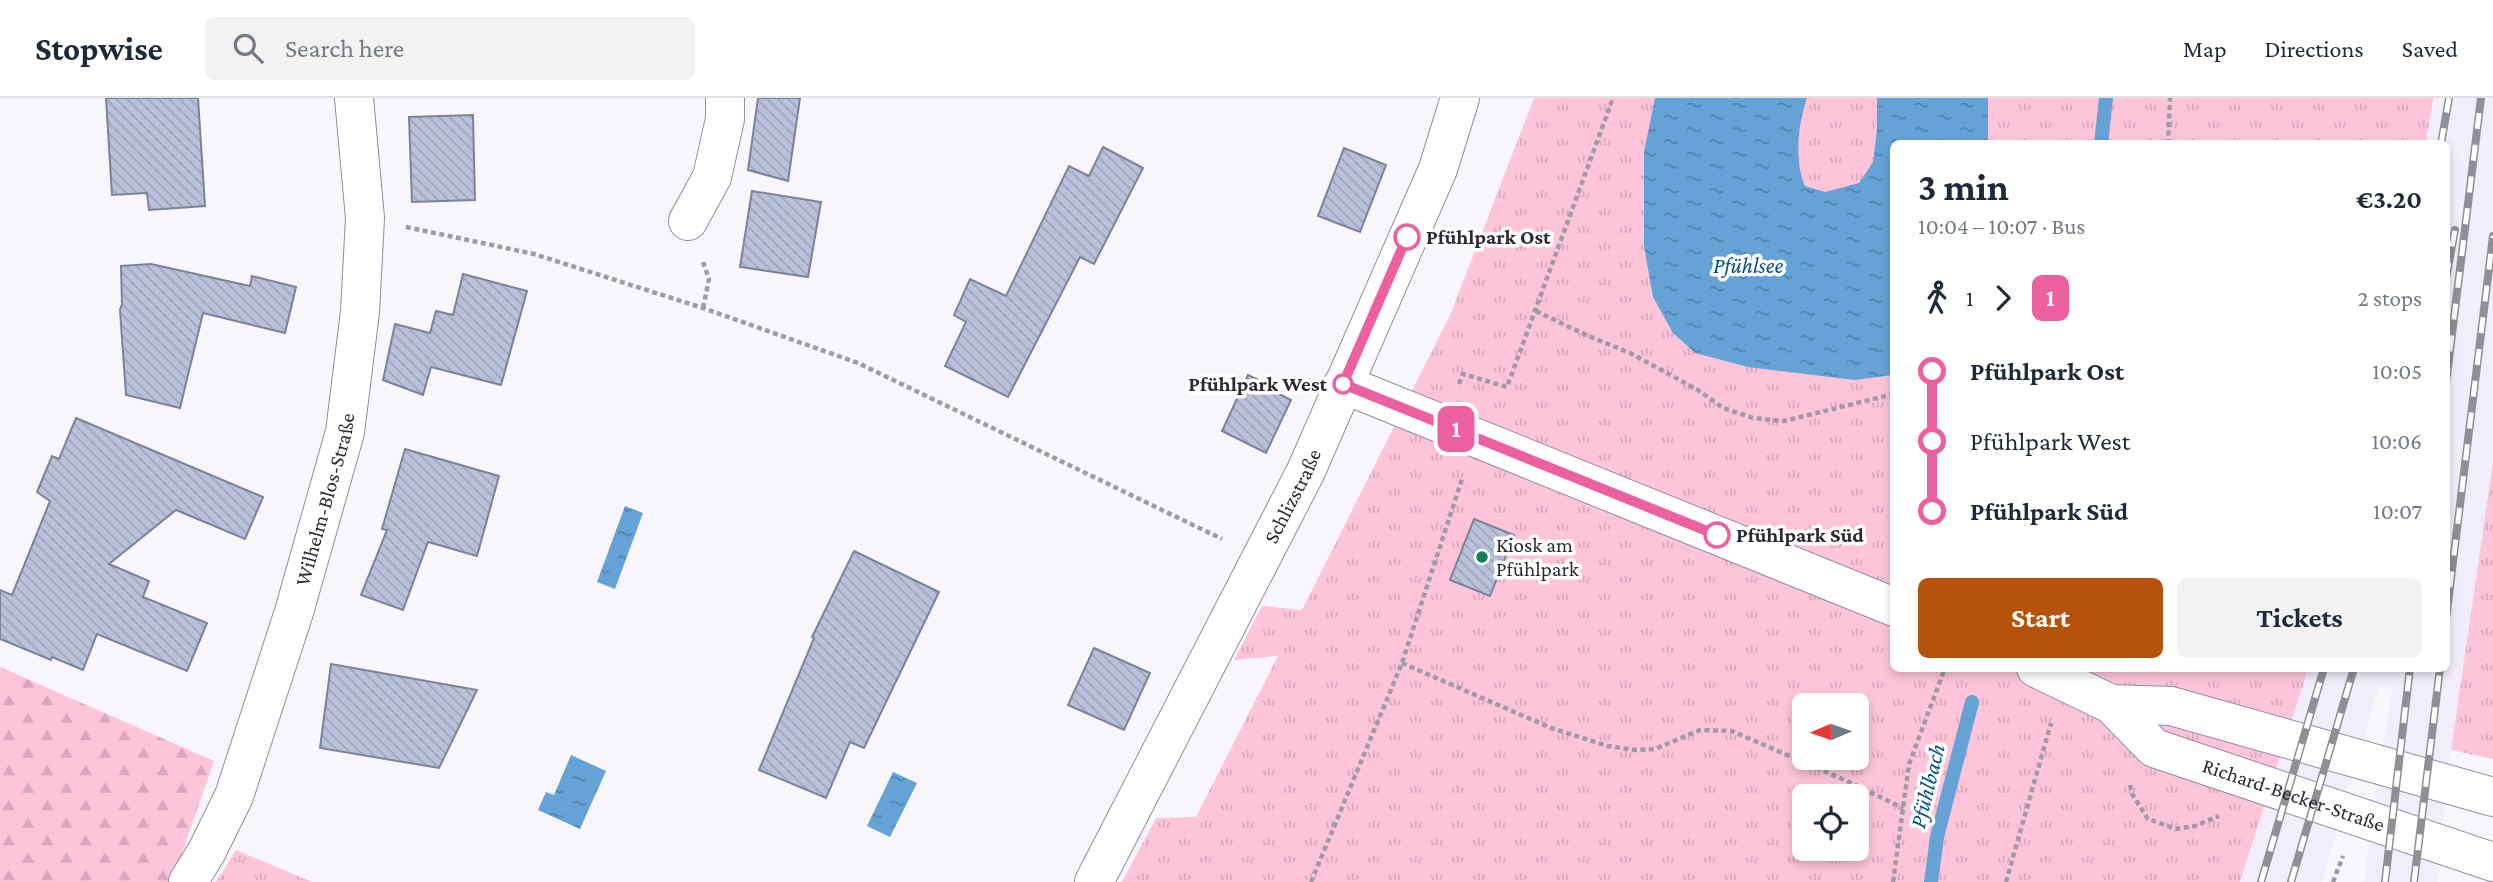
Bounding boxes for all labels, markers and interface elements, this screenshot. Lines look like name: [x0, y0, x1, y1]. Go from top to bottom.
search box: [205, 17, 695, 80]
icon: search: [229, 29, 267, 67]
text: Stopwise: [35, 30, 163, 67]
text: Search here: [285, 34, 404, 63]
text: Map: [2183, 35, 2227, 62]
text: Directions: [2265, 35, 2364, 62]
text: Saved: [2402, 35, 2458, 62]
text: 3 min: [1918, 166, 2009, 208]
text: €3.20: [2356, 185, 2422, 214]
text: 10:04 – 10:07 · Bus: [1918, 213, 2085, 239]
marker: Pfühlpark Ost: [1394, 224, 1420, 250]
place label: Pfühlpark Ost: [1426, 225, 1551, 249]
water label: Pfühlsee: [1713, 252, 1783, 278]
icon: walk: [1918, 279, 1956, 317]
icon: forward: [1984, 279, 2022, 317]
text: 1: [2046, 284, 2055, 311]
text: 1: [1966, 285, 1974, 311]
text: 2 stops: [2358, 285, 2422, 311]
text: Pfühlpark Ost: [1970, 357, 2124, 386]
text: 10:05: [2372, 358, 2422, 384]
place label: Pfühlpark West: [1188, 372, 1327, 396]
marker: Pfühlpark West: [1333, 374, 1353, 394]
line badge: 1: [1433, 406, 1479, 452]
street label: Wilhelm-Blos-Straße: [290, 412, 359, 589]
text: 1: [1452, 415, 1460, 442]
text: Pfühlpark West: [1970, 427, 2130, 456]
text: 10:06: [2371, 428, 2422, 454]
street label: Schlizstraße: [1259, 445, 1326, 547]
text: Pfühlpark Süd: [1970, 497, 2128, 526]
text: 10:07: [2373, 498, 2422, 524]
marker: Pfühlpark Süd: [1704, 522, 1730, 548]
place label: Pfühlpark Süd: [1736, 523, 1864, 547]
place label: Kiosk am Pfühlpark: [1496, 533, 1579, 581]
marker: Kiosk am Pfühlpark: [1474, 549, 1490, 565]
button: Start: [1918, 578, 2163, 658]
button: Tickets: [2177, 578, 2422, 658]
north arrow: [1792, 693, 1869, 770]
map controls: [1792, 693, 1869, 861]
water label: Pfühlbach: [1904, 741, 1950, 831]
street label: Richard-Becker-Straße: [2199, 753, 2388, 837]
button: locate: [1792, 784, 1869, 861]

